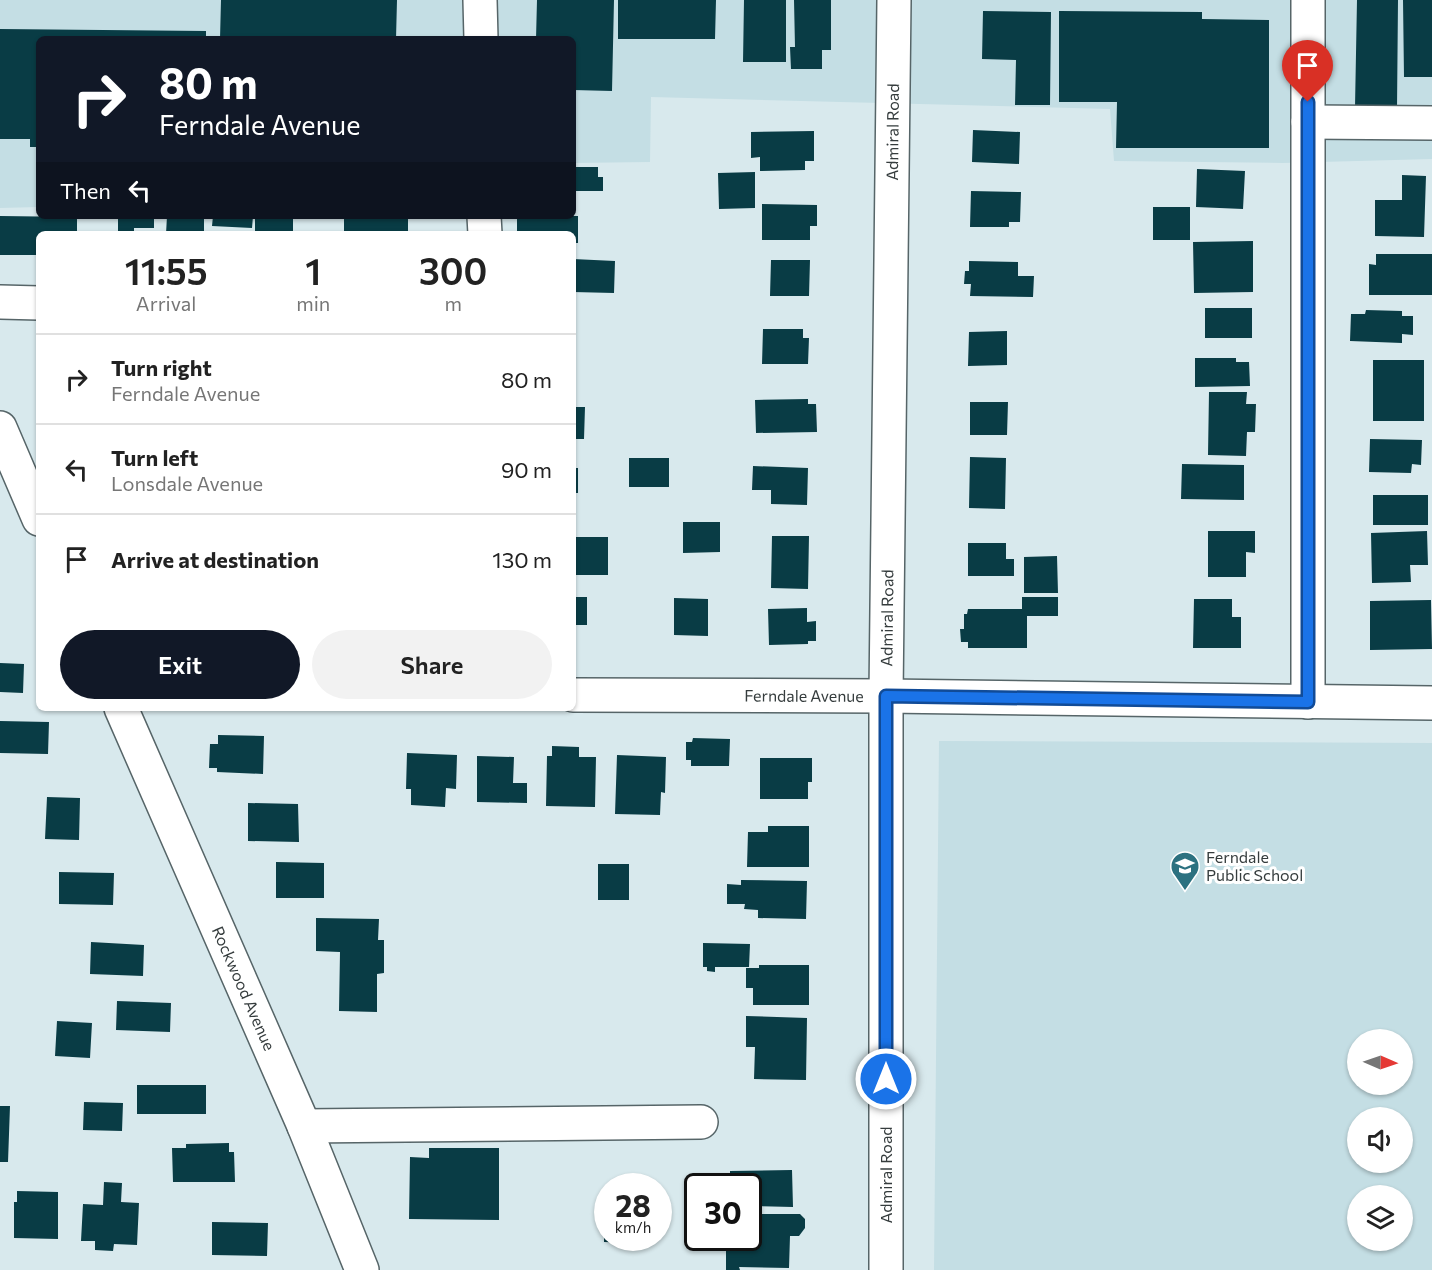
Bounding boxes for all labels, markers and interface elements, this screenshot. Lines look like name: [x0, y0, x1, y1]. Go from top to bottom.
pin: [1282, 40, 1333, 102]
icon: arrive: [1291, 49, 1324, 82]
text: 80 m: [159, 56, 258, 108]
icon: right: [60, 60, 138, 138]
street label: Admiral Road: [882, 83, 902, 181]
text: Ferndale Avenue: [159, 108, 360, 141]
icon: left: [123, 174, 156, 207]
text: Then: [60, 177, 111, 204]
text: 11:55: [125, 248, 208, 292]
text: 1: [305, 248, 321, 292]
text: 300: [419, 248, 487, 292]
text: Arrival: [136, 291, 196, 315]
text: min: [296, 291, 330, 315]
text: m: [444, 291, 462, 315]
text: Turn right: [111, 354, 212, 381]
icon: right: [60, 363, 93, 396]
text: 80 m: [501, 366, 552, 393]
text: Ferndale Avenue: [111, 381, 260, 405]
text: Turn left: [111, 444, 198, 471]
icon: left: [60, 453, 93, 486]
text: 90 m: [501, 456, 552, 483]
text: Lonsdale Avenue: [111, 471, 263, 495]
icon: arrive: [60, 543, 93, 576]
text: Arrive at destination: [111, 546, 319, 573]
text: 130 m: [492, 546, 552, 573]
street label: Admiral Road: [876, 569, 896, 667]
button: Exit: [60, 630, 300, 699]
button: Share: [312, 630, 552, 699]
street label: Ferndale Avenue: [744, 686, 864, 705]
place label: Ferndale Public School: [1206, 847, 1303, 884]
school or university icon: Ferndale Public School: [1169, 850, 1201, 892]
street label: Rockwood Avenue: [209, 923, 280, 1053]
north arrow: [1347, 1029, 1413, 1095]
map controls: [1347, 1029, 1413, 1251]
position arrow: [854, 1047, 918, 1111]
button: sound: [1347, 1107, 1413, 1173]
street label: Admiral Road: [876, 1126, 895, 1224]
speed limit sign: 30: [684, 1173, 762, 1251]
button: layers: [1347, 1185, 1413, 1251]
text: 28: [615, 1186, 651, 1223]
text: km/h: [615, 1218, 651, 1236]

